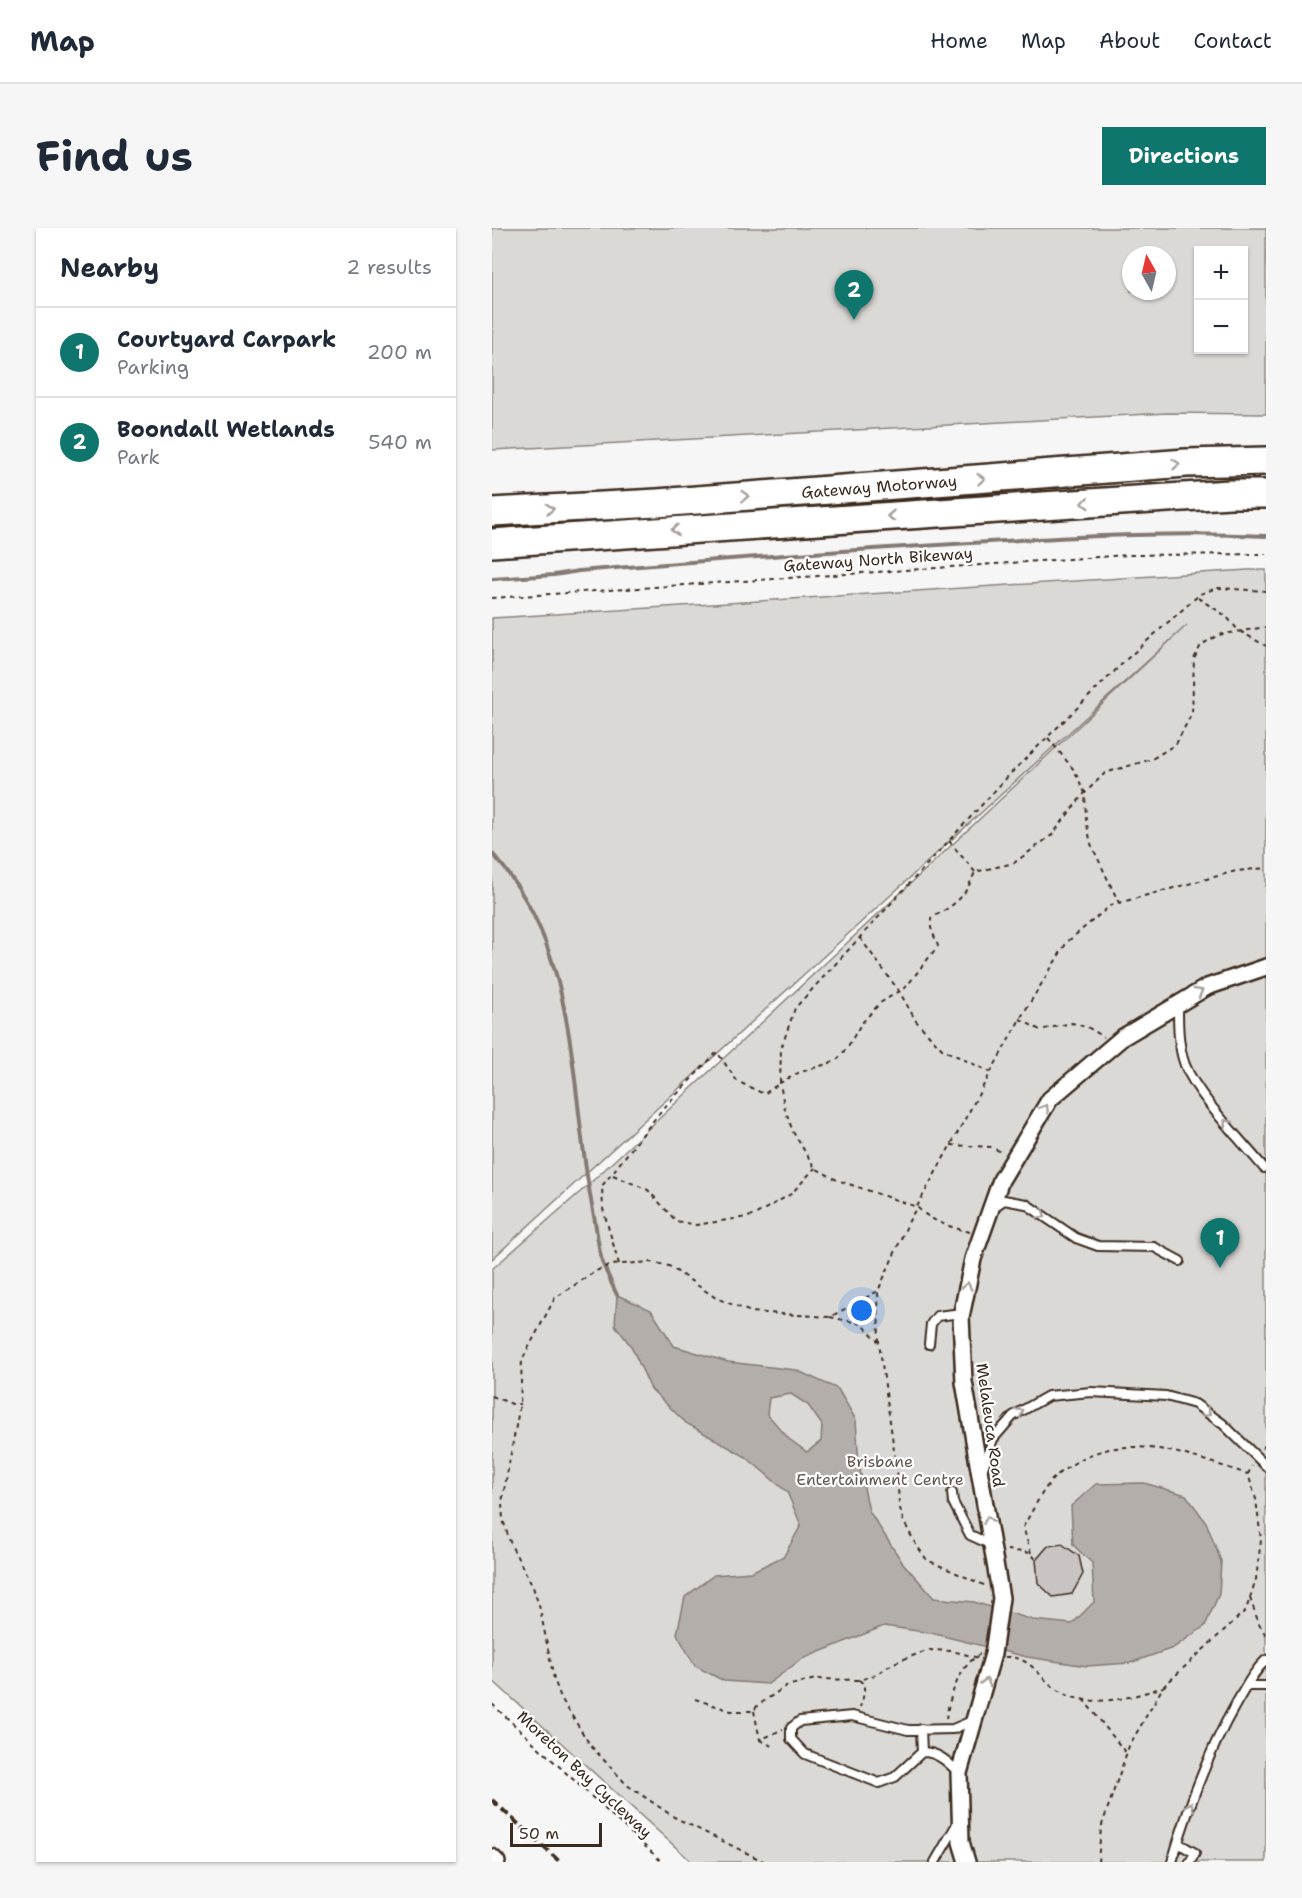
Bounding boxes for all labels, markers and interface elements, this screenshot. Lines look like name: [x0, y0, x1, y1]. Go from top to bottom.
text: Map: [30, 22, 95, 60]
text: Home: [930, 27, 988, 55]
text: Map: [1021, 27, 1066, 55]
text: About: [1099, 27, 1160, 55]
text: Contact: [1193, 27, 1272, 55]
button: Directions: [1102, 127, 1266, 185]
text: Find us: [36, 128, 193, 184]
north arrow: [1122, 246, 1176, 300]
map controls: [1194, 246, 1248, 354]
button: +: [1194, 246, 1248, 300]
text: Nearby: [60, 250, 159, 285]
text: 2 results: [346, 254, 432, 280]
pin: 2: [834, 270, 874, 320]
button: −: [1194, 300, 1248, 354]
text: Courtyard Carpark: [117, 325, 336, 354]
text: 1: [75, 339, 84, 365]
text: 200 m: [367, 339, 432, 365]
text: Parking: [117, 354, 189, 380]
text: Boondall Wetlands: [117, 415, 335, 444]
text: 2: [73, 429, 87, 455]
text: 540 m: [368, 429, 432, 455]
text: Park: [117, 444, 160, 470]
one-way arrow: [1171, 458, 1180, 471]
street label: Gateway Motorway: [801, 470, 958, 503]
one-way arrow: [977, 473, 986, 486]
one-way arrow: [741, 490, 750, 503]
one-way arrow: [1081, 496, 1090, 509]
one-way arrow: [546, 503, 555, 516]
one-way arrow: [886, 509, 895, 522]
one-way arrow: [671, 524, 680, 537]
street label: Gateway North Bikeway: [783, 542, 973, 577]
one-way arrow: [1193, 987, 1203, 999]
one-way arrow: [1037, 1104, 1048, 1115]
one-way arrow: [1223, 1119, 1234, 1130]
one-way arrow: [1035, 1208, 1046, 1219]
pin: 1: [1200, 1218, 1240, 1268]
one-way arrow: [960, 1281, 973, 1291]
your location: [847, 1296, 876, 1325]
street label: Melaleuca Road: [971, 1362, 1010, 1488]
one-way arrow: [1200, 1406, 1211, 1417]
one-way arrow: [1014, 1409, 1025, 1420]
park label: Brisbane Entertainment Centre: [796, 1451, 964, 1490]
one-way arrow: [982, 1515, 995, 1525]
one-way arrow: [978, 1677, 991, 1687]
street label: Moreton Bay Cycleway: [513, 1706, 657, 1843]
one-way arrow: [1183, 1802, 1195, 1813]
scale bar: [510, 1820, 602, 1848]
text: 50 m: [519, 1823, 559, 1844]

